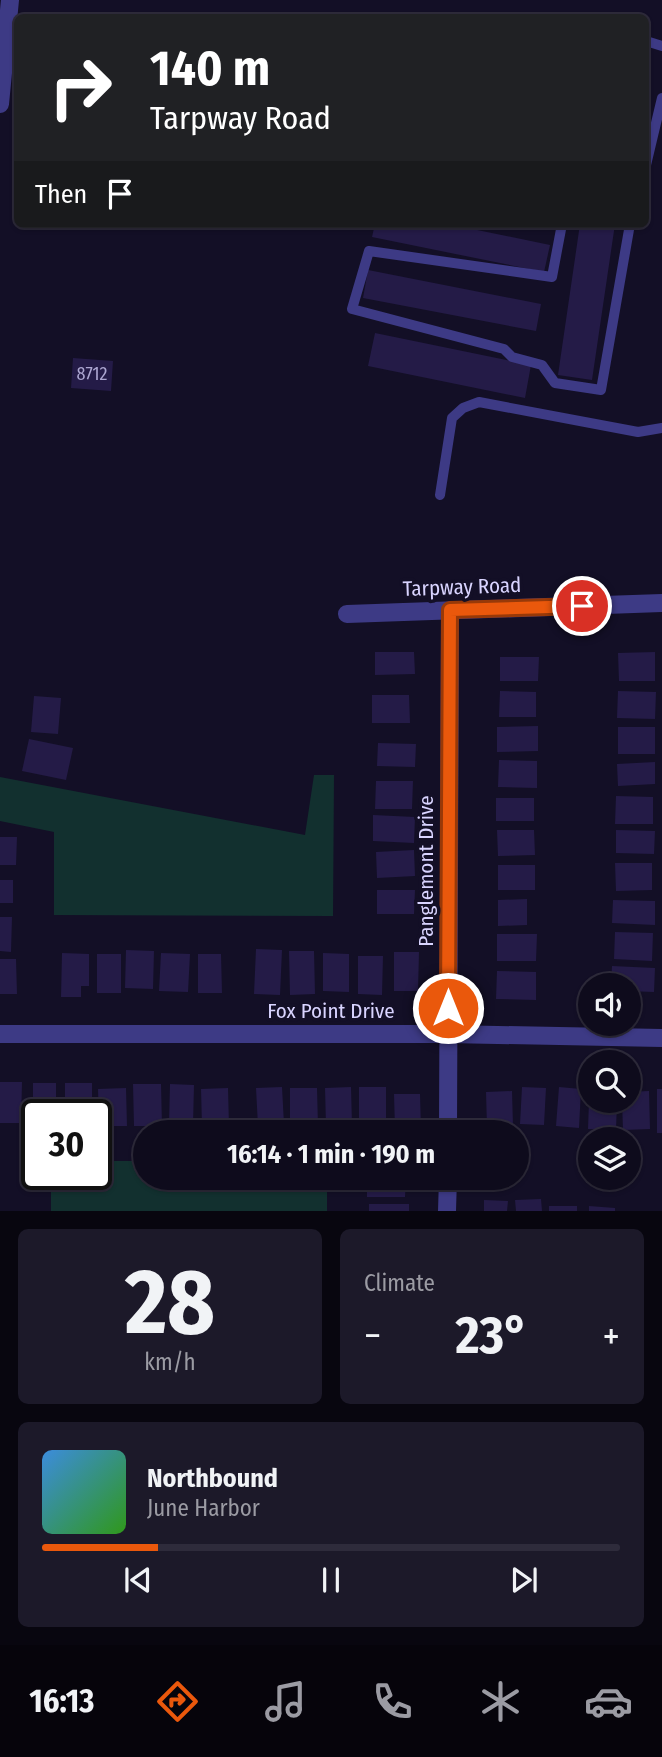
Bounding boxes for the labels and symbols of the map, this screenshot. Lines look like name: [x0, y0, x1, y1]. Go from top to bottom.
house number: 8712: [77, 363, 107, 385]
street label: Tarpway Road: [402, 572, 522, 602]
pin: [552, 576, 612, 636]
street label: Panglemont Drive: [413, 795, 439, 947]
position arrow: [411, 971, 485, 1045]
street label: Fox Point Drive: [267, 998, 395, 1024]
speed limit sign: 30: [21, 1099, 112, 1190]

